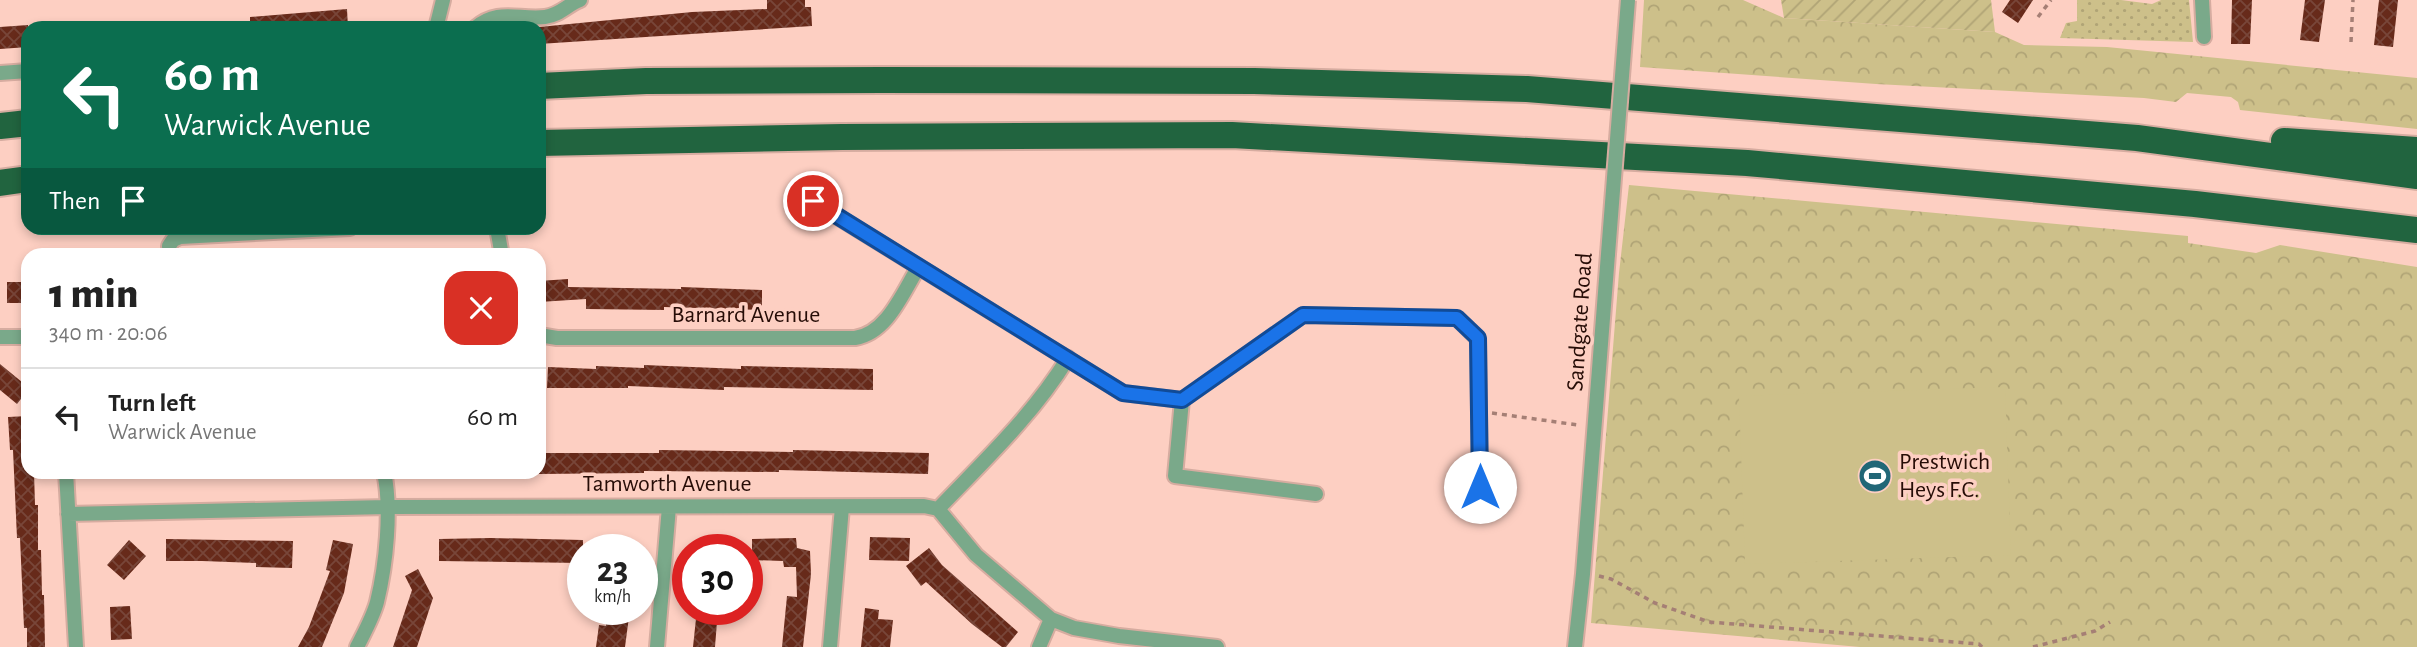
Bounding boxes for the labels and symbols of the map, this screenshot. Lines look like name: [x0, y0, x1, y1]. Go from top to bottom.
pin: [783, 171, 843, 231]
street label: Sandgate Road: [1563, 252, 1597, 392]
street label: Barnard Avenue: [672, 303, 820, 327]
position arrow: [1443, 450, 1517, 524]
place label: Prestwich Heys F.C.: [1899, 450, 1990, 502]
sports icon: Prestwich Heys F.C.: [1856, 457, 1894, 495]
street label: Tamworth Avenue: [583, 472, 751, 496]
speed limit sign: 30: [672, 534, 763, 625]

